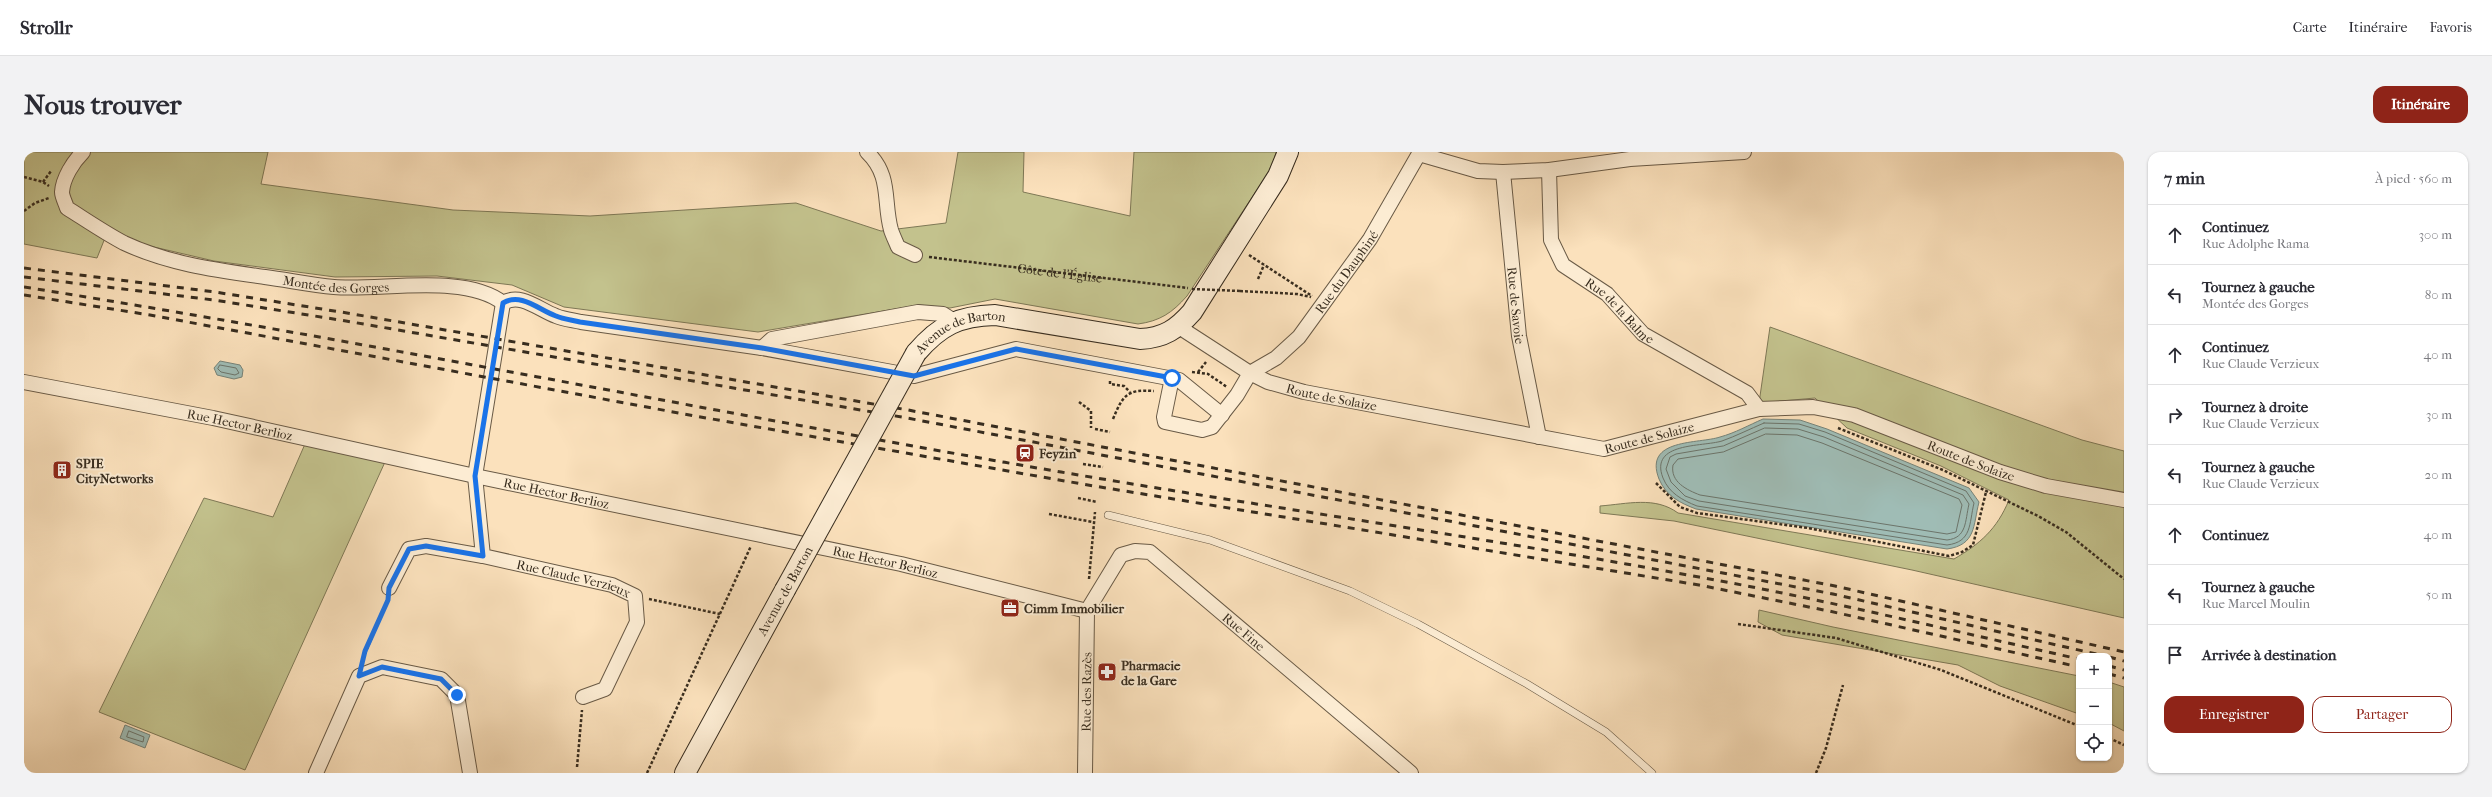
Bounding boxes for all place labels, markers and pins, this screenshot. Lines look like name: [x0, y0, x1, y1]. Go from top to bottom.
station icon: Feyzin: [1014, 442, 1036, 464]
place label: Feyzin: [1038, 446, 1077, 462]
place label: SPIE CityNetworks: [76, 456, 153, 487]
building icon: SPIE CityNetworks: [51, 459, 73, 481]
office icon: Cimm Immobilier: [999, 597, 1021, 619]
place label: Cimm Immobilier: [1024, 601, 1124, 616]
place label: Pharmacie de la Gare: [1121, 658, 1181, 688]
pharmacy icon: Pharmacie de la Gare: [1096, 661, 1118, 683]

